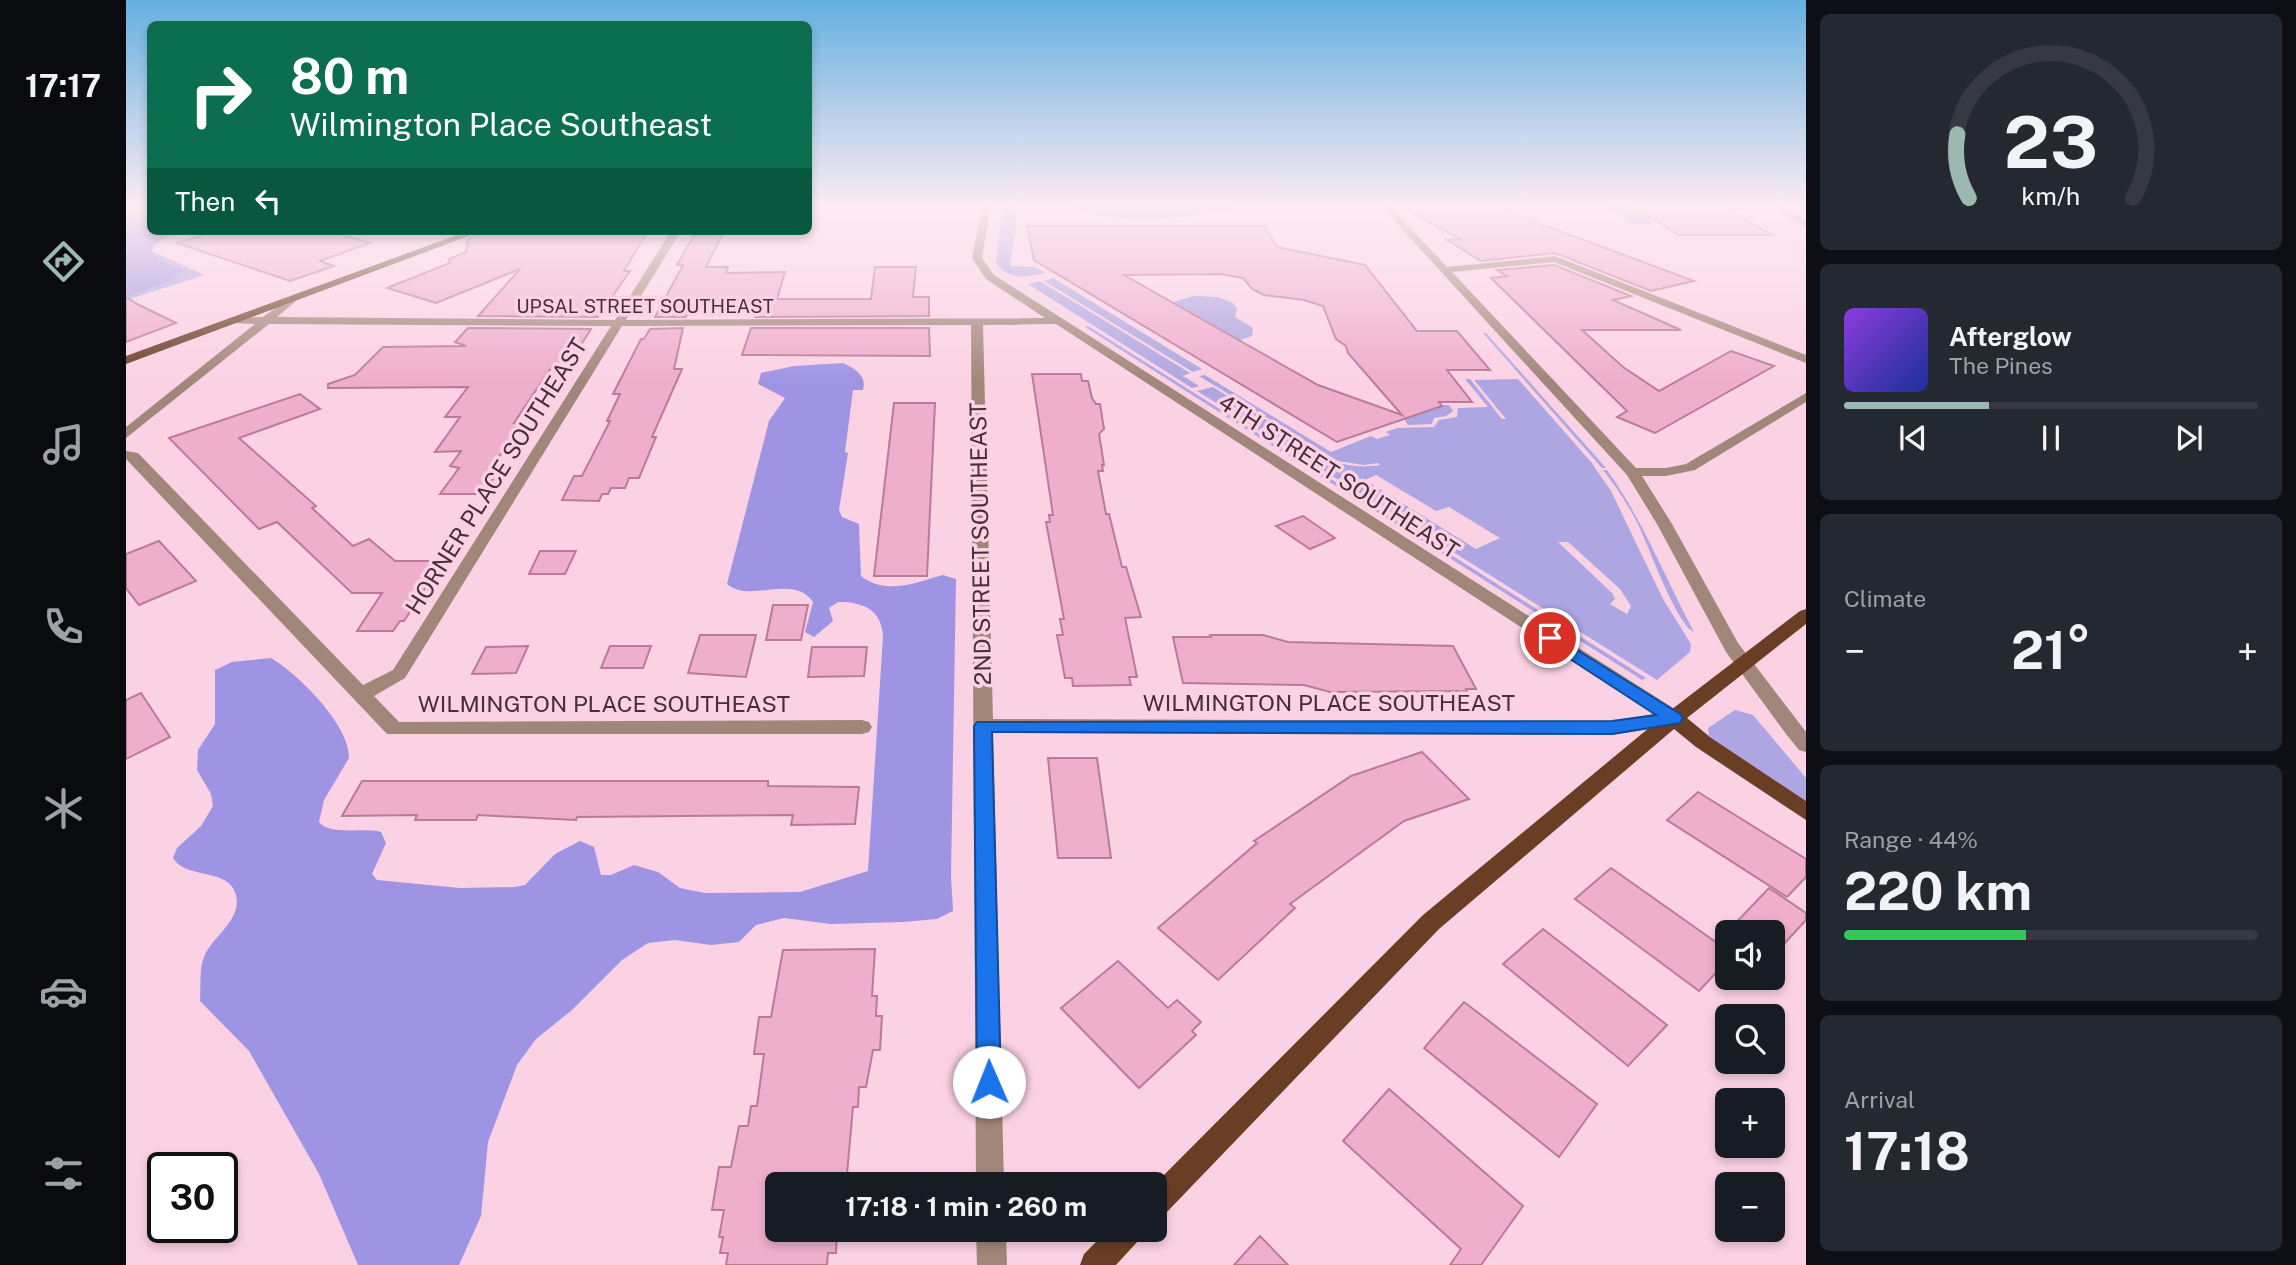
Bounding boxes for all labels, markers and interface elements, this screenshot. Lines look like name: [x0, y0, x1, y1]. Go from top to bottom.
text: 80 m: [290, 47, 409, 105]
icon: right: [175, 49, 266, 140]
text: 17:17: [25, 67, 101, 104]
text: 23: [2004, 99, 2098, 184]
text: Wilmington Place Southeast: [290, 106, 712, 143]
text: km/h: [2022, 181, 2080, 211]
icon: left: [249, 182, 287, 220]
text: Then: [175, 186, 235, 217]
icon: directions: [39, 237, 88, 286]
street label: UPSAL STREET SOUTHEAST: [516, 295, 774, 317]
text: Afterglow: [1949, 321, 2072, 352]
street label: HORNER PLACE SOUTHEAST: [400, 333, 592, 619]
text: The Pines: [1949, 352, 2053, 379]
street label: 4TH STREET SOUTHEAST: [1214, 388, 1465, 564]
street label: 2ND STREET SOUTHEAST: [964, 402, 996, 686]
icon: previous: [1894, 419, 1932, 457]
icon: pause: [2032, 419, 2070, 457]
icon: next: [2170, 419, 2208, 457]
icon: music: [39, 420, 88, 469]
text: Climate: [1844, 585, 1926, 612]
icon: phone: [39, 602, 88, 651]
pin: [1520, 608, 1580, 668]
icon: arrive: [1531, 619, 1569, 657]
text: 21°: [2011, 620, 2091, 681]
text: −: [1844, 629, 1865, 674]
text: +: [2237, 629, 2258, 674]
street label: WILMINGTON PLACE SOUTHEAST: [1143, 689, 1516, 716]
street label: WILMINGTON PLACE SOUTHEAST: [418, 690, 791, 717]
icon: climate: [39, 784, 88, 833]
text: Range · 44%: [1844, 826, 1978, 853]
text: 220 km: [1844, 861, 2032, 922]
map controls: [1715, 920, 1785, 1242]
button: sound: [1715, 920, 1785, 990]
icon: car: [39, 967, 88, 1016]
button: search: [1715, 1004, 1785, 1074]
position arrow: [952, 1045, 1026, 1119]
text: Arrival: [1844, 1086, 1915, 1113]
button: +: [1715, 1088, 1785, 1158]
text: 17:18: [1844, 1121, 1970, 1182]
icon: filters: [39, 1149, 88, 1198]
speed limit sign: 30: [147, 1152, 238, 1243]
button: −: [1715, 1172, 1785, 1242]
text: 17:18 · 1 min · 260 m: [845, 1191, 1087, 1222]

